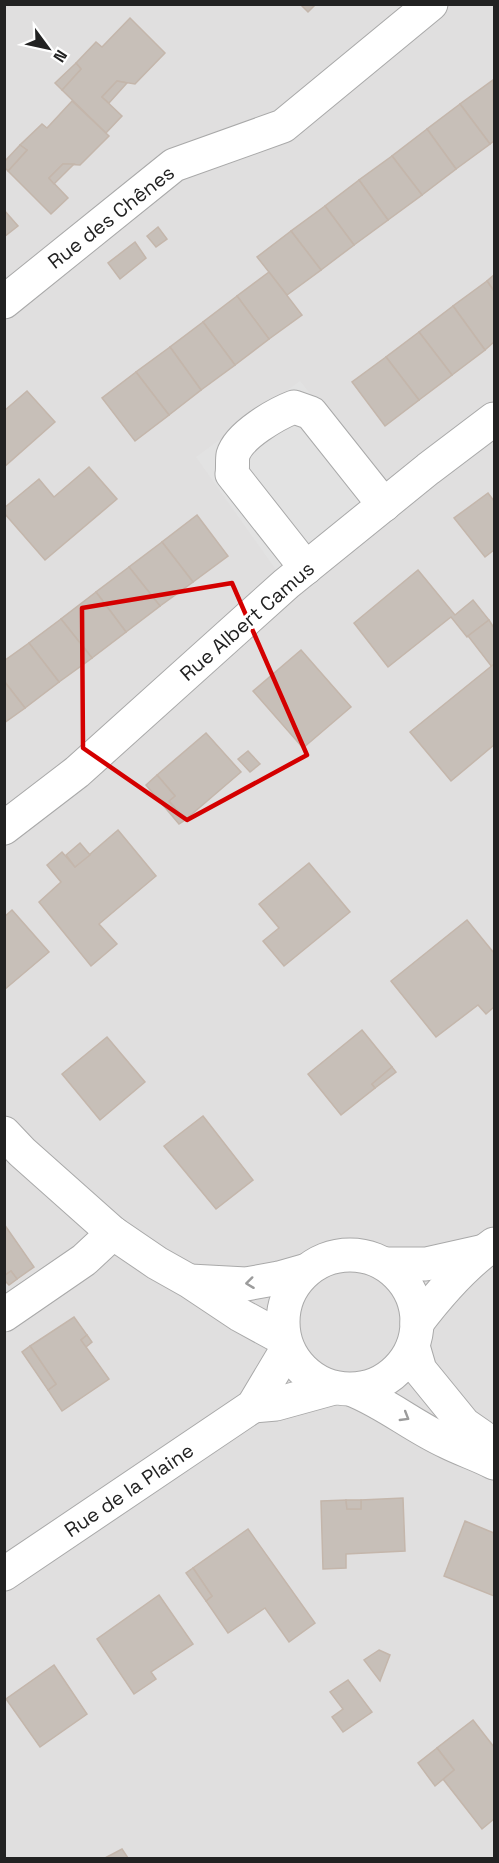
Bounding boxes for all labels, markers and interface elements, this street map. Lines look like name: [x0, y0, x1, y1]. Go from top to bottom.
north arrow: [18, 18, 78, 78]
text: N: [48, 46, 72, 66]
street label: Rue des Chênes: [42, 159, 180, 275]
street label: Rue Albert Camus: [174, 555, 320, 687]
one-way arrow: [245, 1276, 255, 1289]
one-way arrow: [399, 1409, 409, 1421]
street label: Rue de la Plaine: [59, 1437, 199, 1543]

